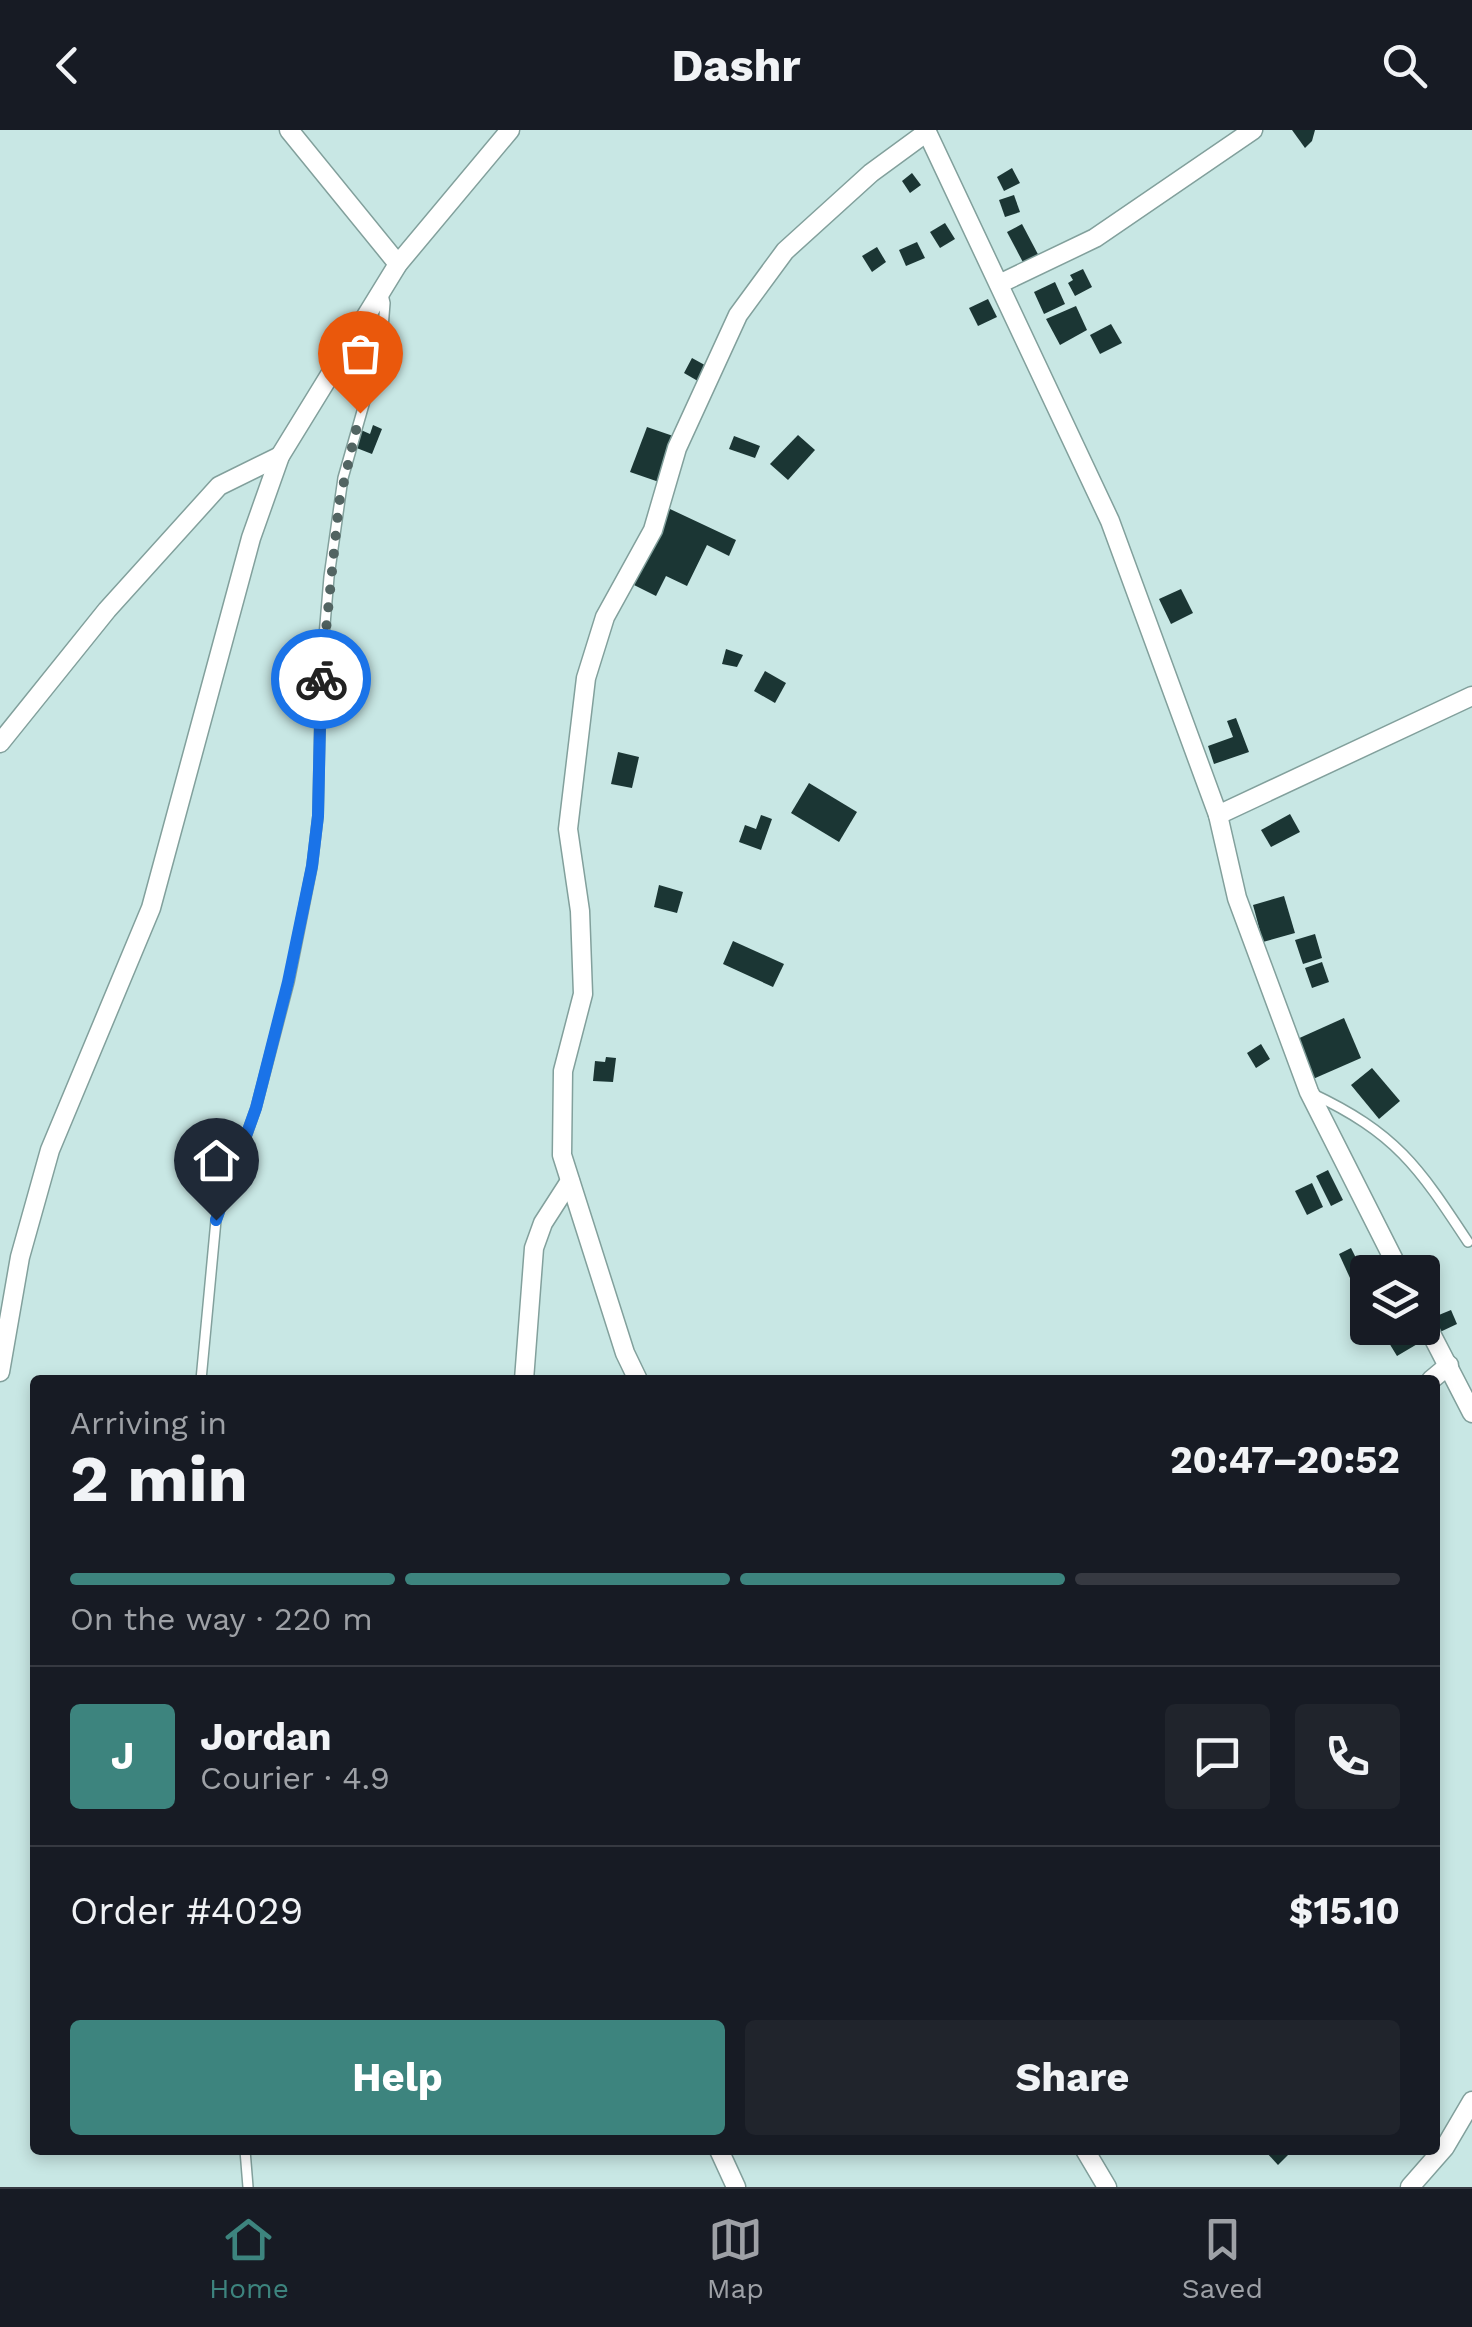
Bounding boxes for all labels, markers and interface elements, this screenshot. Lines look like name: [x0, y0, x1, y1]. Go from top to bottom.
icon: back: [40, 38, 95, 93]
icon: search: [1377, 38, 1432, 93]
text: Dashr: [671, 39, 801, 92]
pin: [318, 311, 403, 414]
icon: bag: [333, 326, 388, 381]
courier: [271, 629, 371, 729]
icon: bike: [294, 652, 349, 707]
pin: [174, 1118, 259, 1221]
icon: home: [189, 1133, 244, 1188]
map controls: [1350, 1255, 1440, 1345]
button: layers: [1350, 1255, 1440, 1345]
text: Arriving in: [70, 1404, 227, 1442]
text: 20:47–20:52: [1170, 1438, 1400, 1482]
text: 2 min: [70, 1441, 248, 1517]
text: On the way · 220 m: [70, 1600, 373, 1638]
button: chat: [1165, 1704, 1270, 1809]
button: phone: [1295, 1704, 1400, 1809]
text: Jordan: [200, 1715, 332, 1759]
text: J: [111, 1734, 134, 1778]
text: Courier · 4.9: [200, 1759, 390, 1797]
text: Order #4029: [70, 1889, 303, 1933]
text: $15.10: [1289, 1889, 1400, 1933]
button: Help: [70, 2020, 725, 2135]
button: Share: [745, 2020, 1400, 2135]
tab: Home: [209, 2212, 289, 2305]
tab: Map: [707, 2212, 764, 2305]
tab: Saved: [1182, 2212, 1263, 2305]

